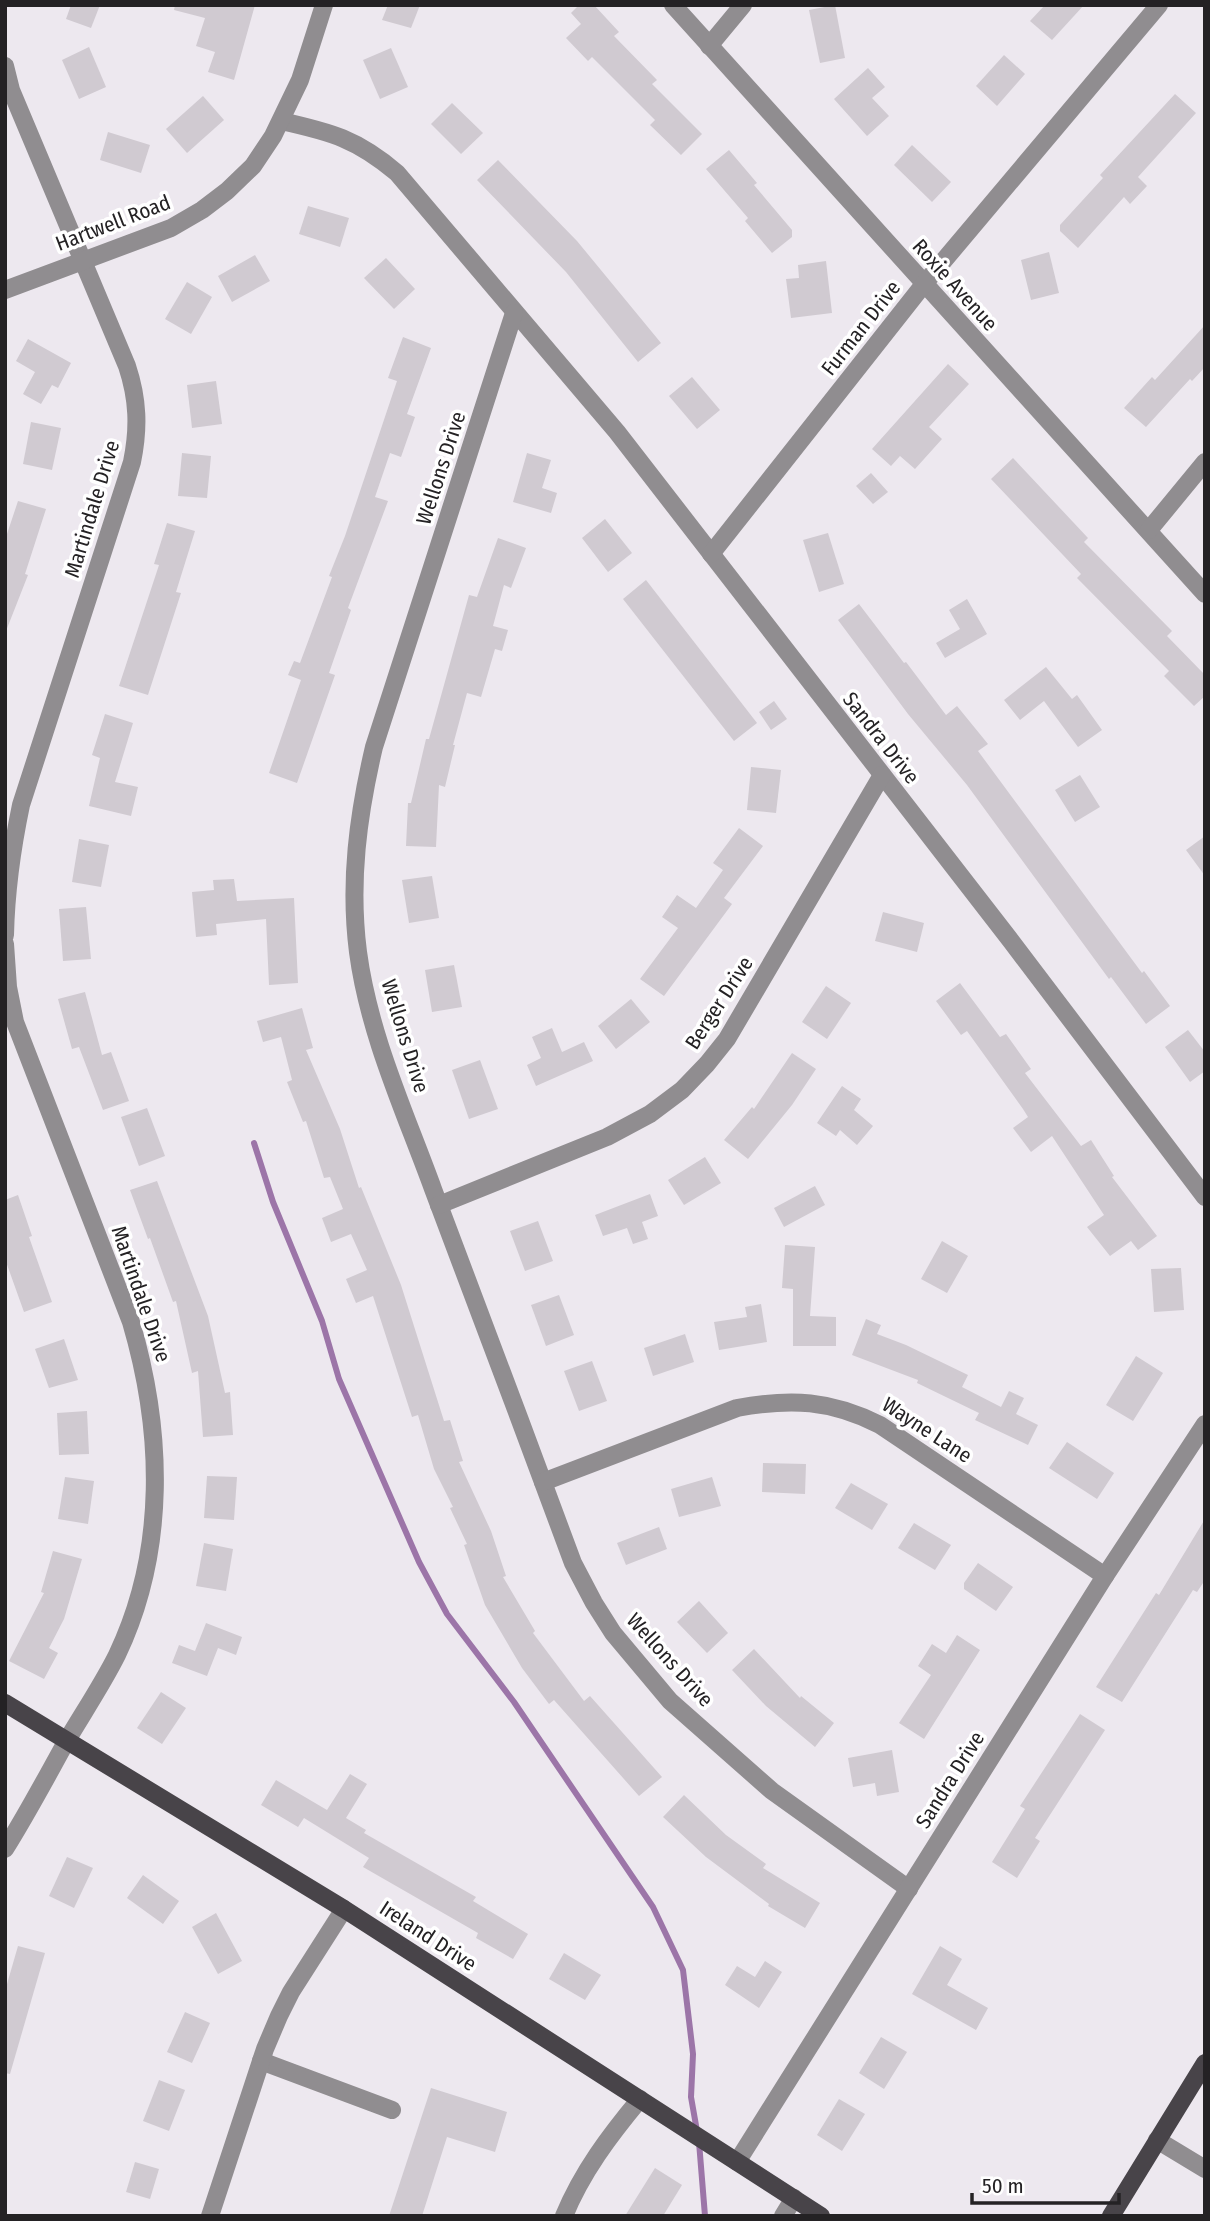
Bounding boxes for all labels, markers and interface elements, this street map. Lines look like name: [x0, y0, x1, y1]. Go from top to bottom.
street label: Hartwell Road: [52, 189, 174, 257]
street label: Roxie Avenue: [907, 234, 1003, 336]
street label: Furman Drive: [816, 275, 906, 381]
street label: Wellons Drive: [411, 408, 471, 528]
street label: Martindale Drive: [59, 437, 125, 581]
street label: Sandra Drive: [837, 687, 925, 789]
street label: Berger Drive: [679, 952, 759, 1054]
street label: Wellons Drive: [375, 976, 435, 1096]
street label: Martindale Drive: [106, 1222, 176, 1366]
street label: Wayne Lane: [877, 1391, 977, 1469]
street label: Wellons Drive: [621, 1608, 719, 1712]
street label: Sandra Drive: [910, 1727, 990, 1833]
street label: Ireland Drive: [375, 1895, 481, 1977]
scale bar: [972, 2162, 1119, 2206]
text: 50 m: [982, 2173, 1024, 2199]

